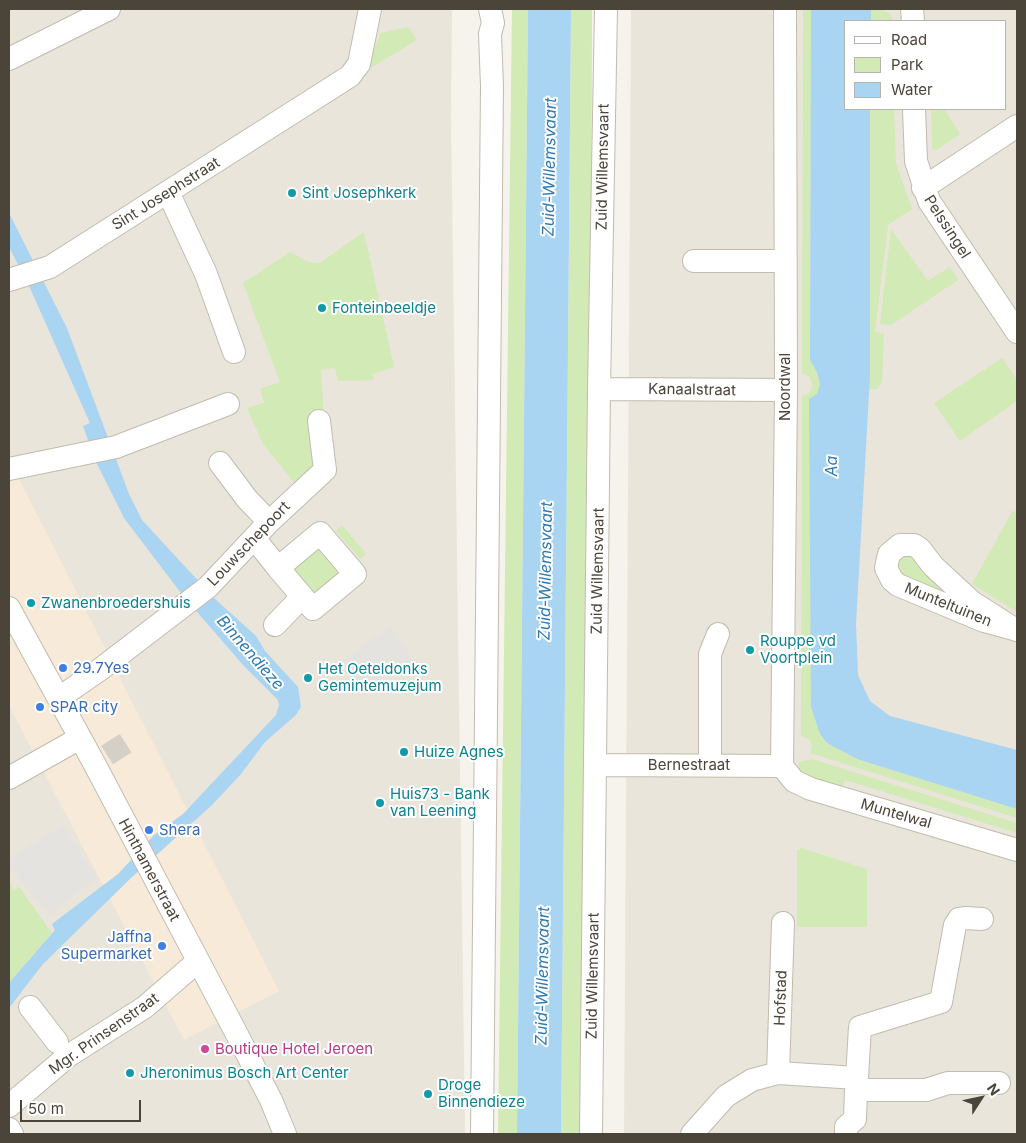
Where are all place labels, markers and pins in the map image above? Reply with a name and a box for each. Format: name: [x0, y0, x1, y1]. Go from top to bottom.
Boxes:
place label: Sint Josephkerk: [302, 184, 416, 202]
marker: Sint Josephkerk: [286, 187, 298, 199]
place label: Fonteinbeeldje: [332, 299, 436, 317]
marker: Fonteinbeeldje: [316, 302, 328, 314]
place label: Zwanenbroedershuis: [41, 594, 191, 612]
marker: Zwanenbroedershuis: [25, 597, 37, 609]
place label: Rouppe vd Voortplein: [760, 632, 836, 667]
marker: Rouppe vd Voortplein: [744, 644, 756, 656]
place label: 29.7Yes: [73, 659, 129, 677]
place label: Het Oeteldonks Gemintemuzejum: [318, 660, 442, 695]
marker: 29.7Yes: [57, 662, 69, 674]
marker: Het Oeteldonks Gemintemuzejum: [302, 672, 314, 684]
place label: SPAR city: [50, 698, 118, 716]
marker: SPAR city: [34, 701, 46, 713]
place label: Huize Agnes: [414, 743, 504, 761]
marker: Huize Agnes: [398, 746, 410, 758]
place label: Huis73 - Bank van Leening: [390, 785, 490, 820]
marker: Huis73 - Bank van Leening: [374, 797, 386, 809]
place label: Shera: [159, 821, 200, 839]
marker: Shera: [143, 824, 155, 836]
place label: Jaffna Supermarket: [61, 928, 152, 963]
marker: Jaffna Supermarket: [156, 940, 168, 952]
place label: Boutique Hotel Jeroen: [215, 1040, 373, 1058]
marker: Boutique Hotel Jeroen: [199, 1043, 211, 1055]
place label: Jheronimus Bosch Art Center: [140, 1064, 349, 1082]
marker: Jheronimus Bosch Art Center: [124, 1067, 136, 1079]
place label: Droge Binnendieze: [438, 1076, 525, 1111]
marker: Droge Binnendieze: [422, 1088, 434, 1100]

